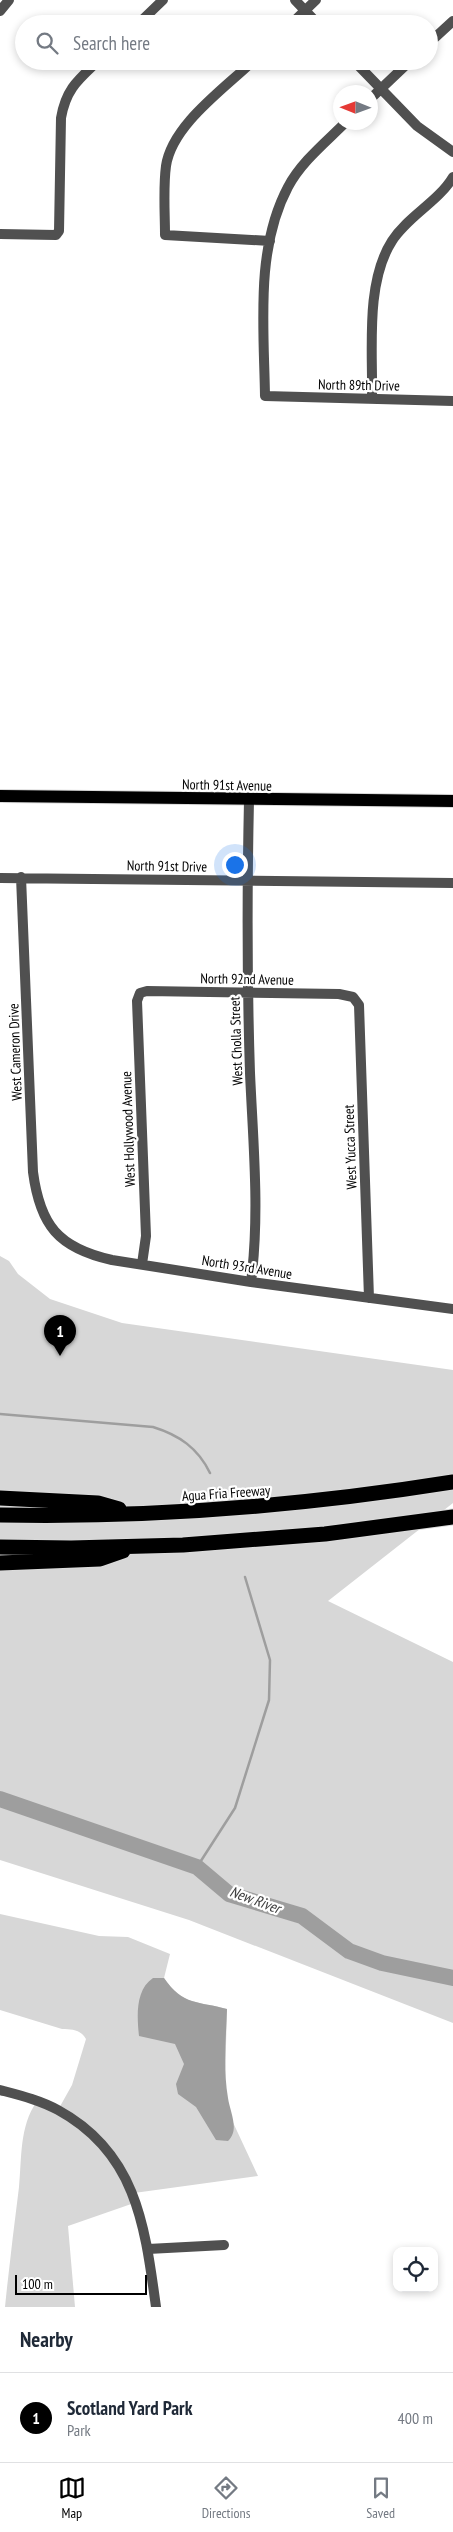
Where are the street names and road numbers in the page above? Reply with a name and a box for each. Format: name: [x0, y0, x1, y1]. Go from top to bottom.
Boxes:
street label: North 89th Drive: [318, 375, 400, 395]
street label: North 91st Avenue: [182, 775, 272, 795]
street label: North 91st Drive: [127, 856, 208, 876]
street label: North 92nd Avenue: [200, 969, 294, 989]
street label: West Cholla Street: [225, 996, 247, 1086]
street label: West Cameron Drive: [4, 1003, 26, 1101]
street label: West Hollywood Avenue: [117, 1071, 139, 1187]
street label: West Yucca Street: [340, 1104, 360, 1190]
street label: North 93rd Avenue: [201, 1251, 294, 1283]
street label: Agua Fria Freeway: [181, 1481, 271, 1505]

